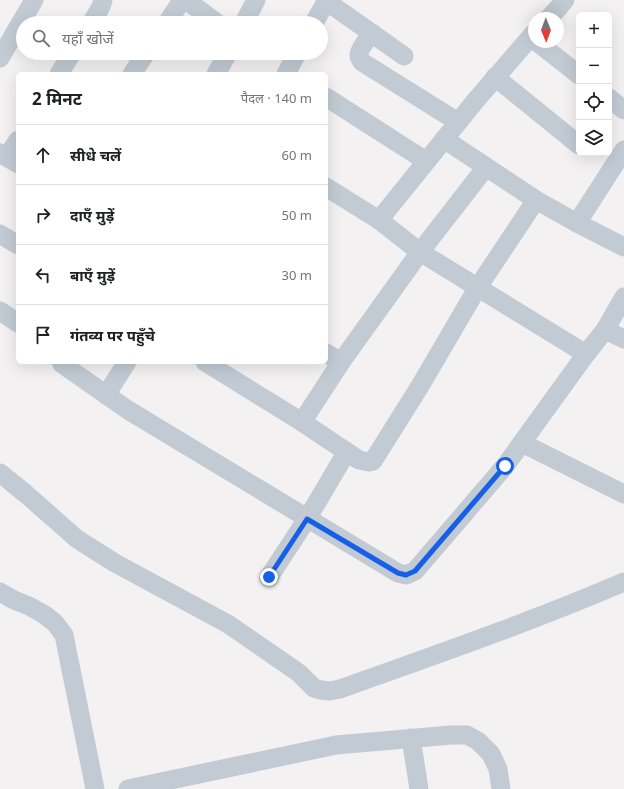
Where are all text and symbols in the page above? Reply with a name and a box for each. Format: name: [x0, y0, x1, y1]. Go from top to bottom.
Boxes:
north arrow: [528, 12, 564, 48]
map controls: [576, 12, 612, 156]
button: +: [576, 12, 612, 48]
search box: [16, 16, 328, 60]
icon: search: [30, 27, 52, 49]
text: यहाँ खोजें: [62, 28, 114, 48]
button: −: [576, 48, 612, 84]
button: locate: [576, 84, 612, 120]
text: 2 मिनट: [32, 87, 82, 110]
text: पैदल · 140 m: [241, 89, 312, 107]
button: layers: [576, 120, 612, 156]
icon: ahead: [32, 144, 54, 166]
text: सीधे चलें: [70, 145, 121, 165]
text: 60 m: [282, 146, 312, 164]
icon: right: [32, 204, 54, 226]
text: दाएँ मुड़ें: [70, 205, 114, 225]
text: 50 m: [282, 206, 312, 224]
icon: left: [32, 264, 54, 286]
text: बाएँ मुड़ें: [70, 265, 115, 285]
text: 30 m: [282, 266, 312, 284]
icon: arrive: [32, 324, 54, 346]
text: गंतव्य पर पहुँचे: [70, 325, 155, 345]
route start: [496, 457, 514, 475]
route end: [260, 568, 278, 586]

